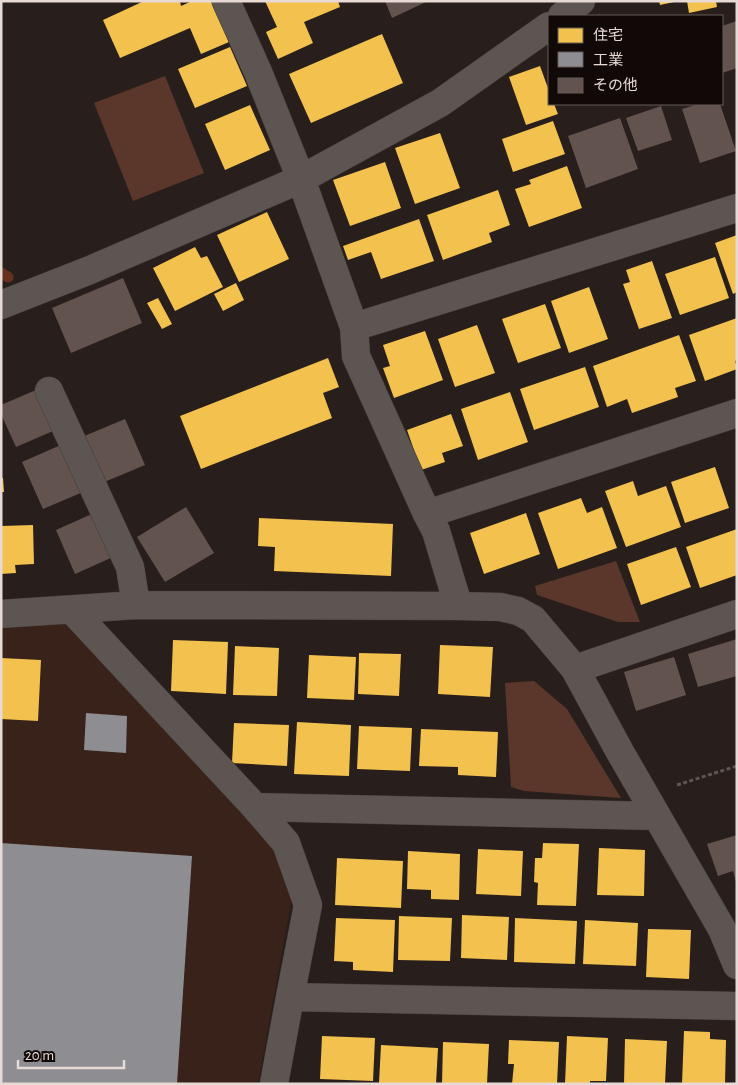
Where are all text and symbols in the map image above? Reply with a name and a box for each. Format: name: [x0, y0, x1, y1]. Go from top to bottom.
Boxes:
legend: [548, 15, 723, 105]
text: 住宅: [593, 27, 623, 43]
text: 工業: [593, 52, 623, 68]
text: その他: [593, 77, 638, 93]
scale bar: [18, 1038, 124, 1070]
text: 20 m: [25, 1048, 54, 1063]

